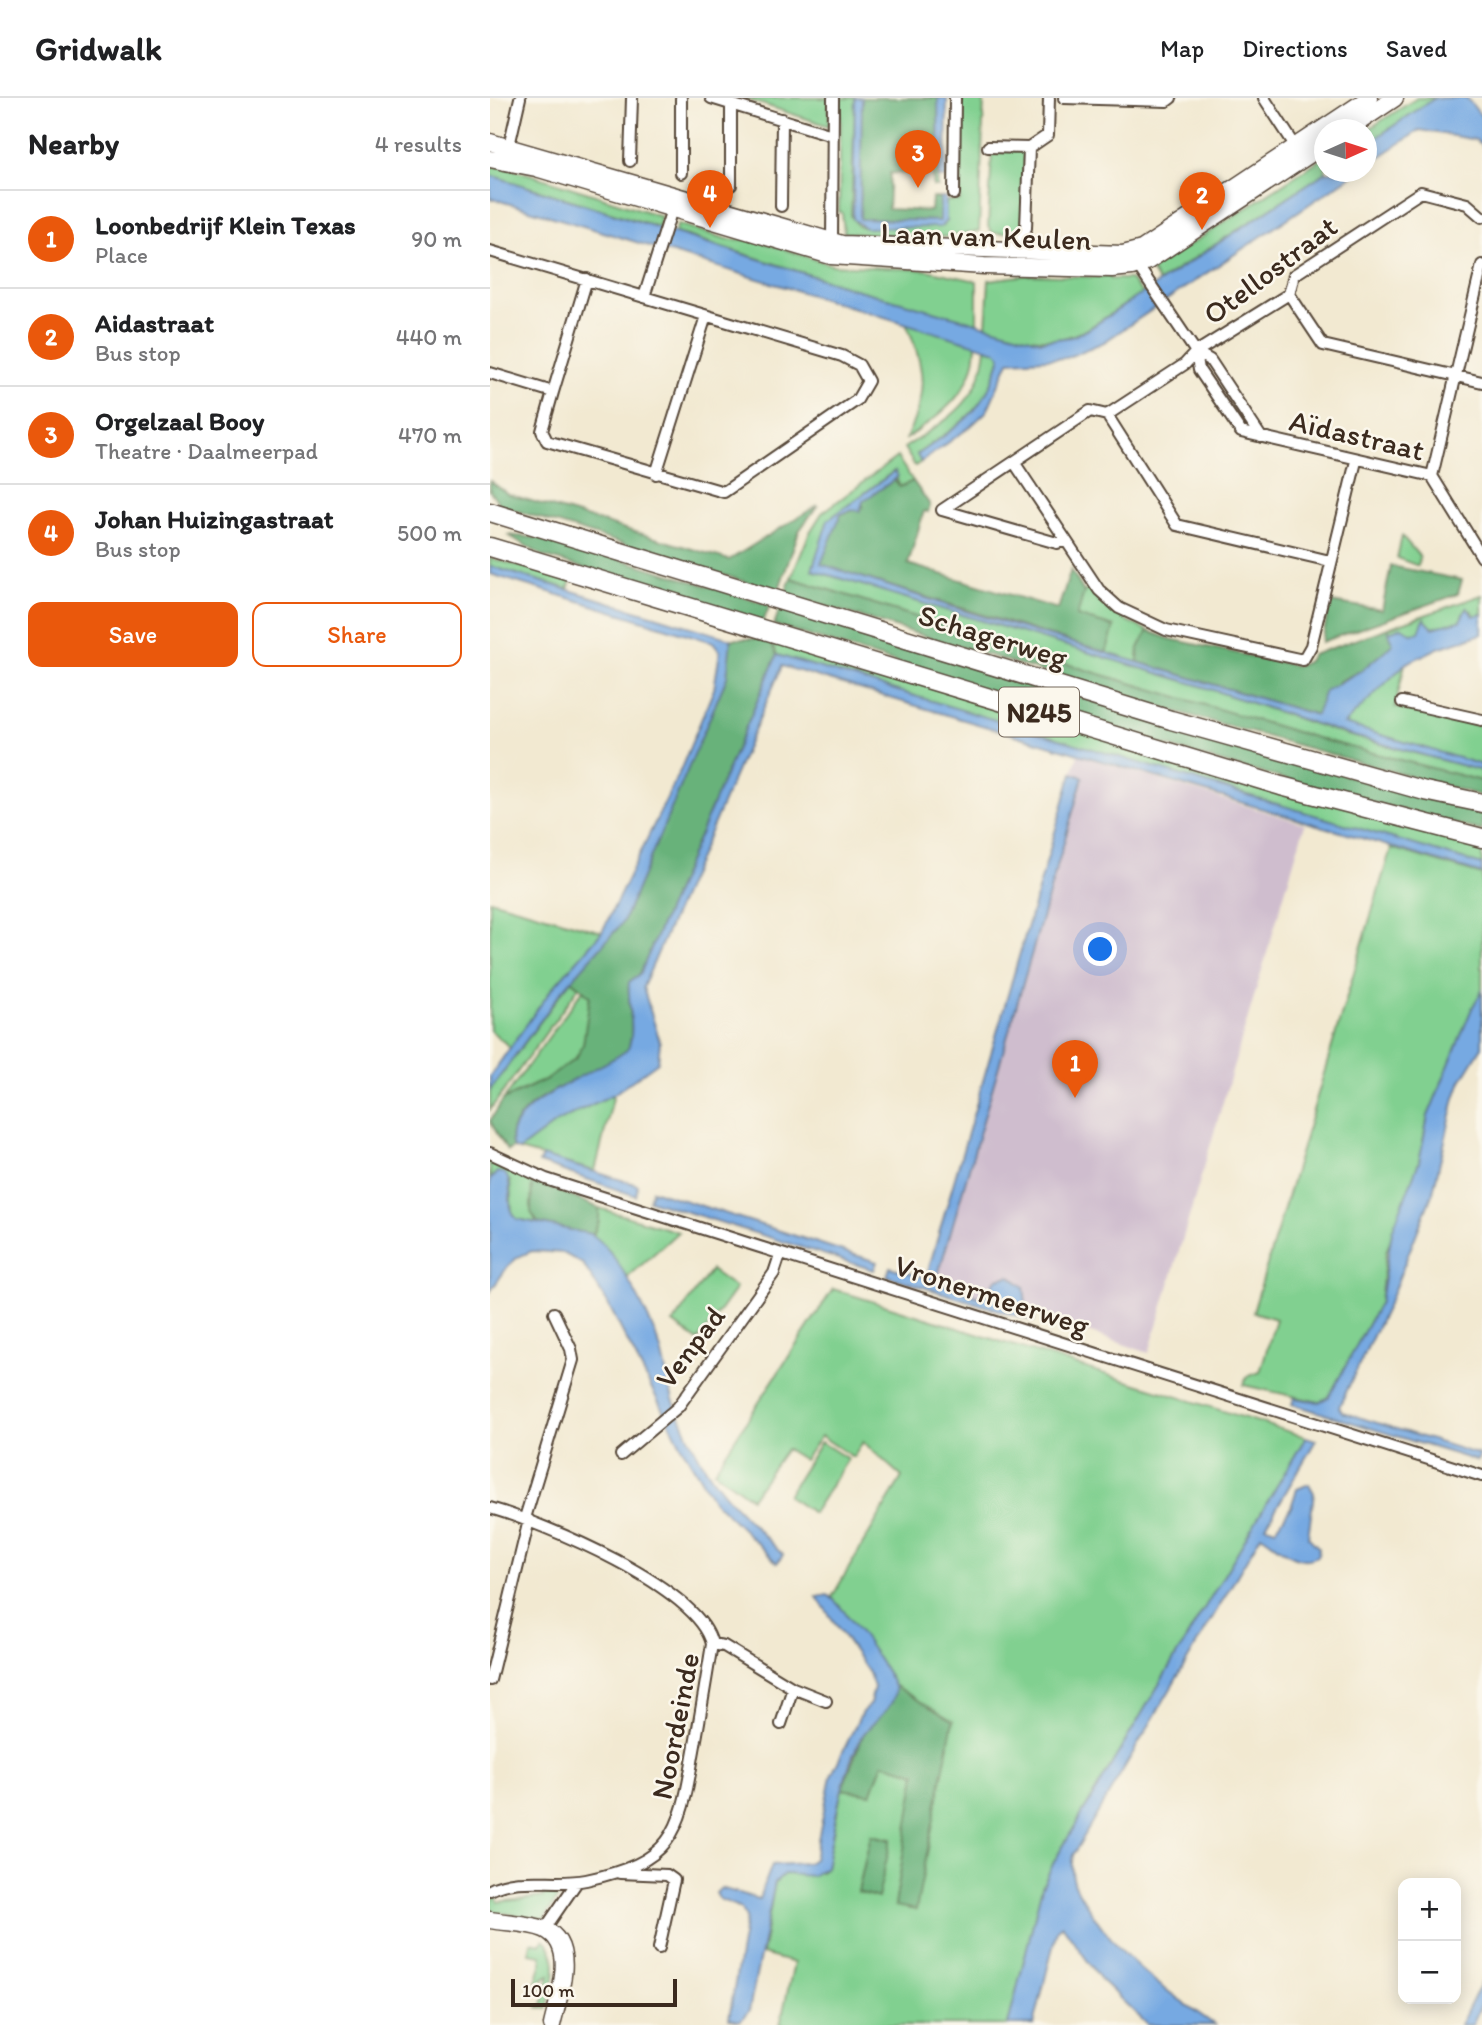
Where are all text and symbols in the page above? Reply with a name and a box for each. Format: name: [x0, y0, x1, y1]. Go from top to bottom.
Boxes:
text: Gridwalk: [35, 29, 162, 68]
text: Map: [1160, 34, 1204, 63]
text: Directions: [1242, 34, 1348, 63]
text: Saved: [1386, 34, 1447, 63]
north arrow: [1314, 119, 1377, 182]
text: Nearby: [28, 125, 119, 162]
text: 4 results: [375, 130, 462, 158]
pin: 3: [895, 130, 941, 188]
pin: 4: [687, 170, 733, 228]
pin: 2: [1179, 172, 1225, 230]
street label: Otellostraat: [1196, 208, 1344, 332]
text: Loonbedrijf Klein Texas: [95, 209, 356, 241]
street label: Laan van Keulen: [880, 214, 1092, 258]
text: 1: [46, 225, 56, 253]
text: 90 m: [411, 225, 462, 253]
text: Place: [95, 241, 148, 269]
text: Aidastraat: [95, 307, 214, 339]
text: 2: [45, 323, 57, 351]
text: 440 m: [396, 323, 462, 351]
text: Bus stop: [95, 339, 181, 367]
street label: Aïdastraat: [1286, 402, 1428, 468]
text: Orgelzaal Booy: [95, 405, 264, 437]
text: 3: [45, 421, 57, 449]
text: 470 m: [398, 421, 462, 449]
text: Theatre · Daalmeerpad: [95, 437, 318, 465]
text: Johan Huizingastraat: [95, 503, 334, 535]
text: 4: [44, 519, 58, 547]
text: 500 m: [397, 519, 462, 547]
text: Bus stop: [95, 535, 181, 563]
street label: Schagerweg: [914, 596, 1072, 676]
button: Save: [28, 602, 238, 667]
button: Share: [252, 602, 462, 667]
road number: N245: [999, 688, 1079, 736]
your location: [1083, 932, 1117, 966]
pin: 1: [1052, 1040, 1098, 1098]
street label: Vronermeerweg: [890, 1246, 1095, 1344]
street label: Venpad: [647, 1298, 733, 1396]
street label: Noordeinde: [643, 1649, 707, 1803]
map controls: [1398, 1878, 1461, 2004]
button: +: [1398, 1878, 1461, 1941]
button: −: [1398, 1941, 1461, 2004]
scale bar: [511, 1976, 677, 2008]
text: 100 m: [522, 1979, 574, 2002]

